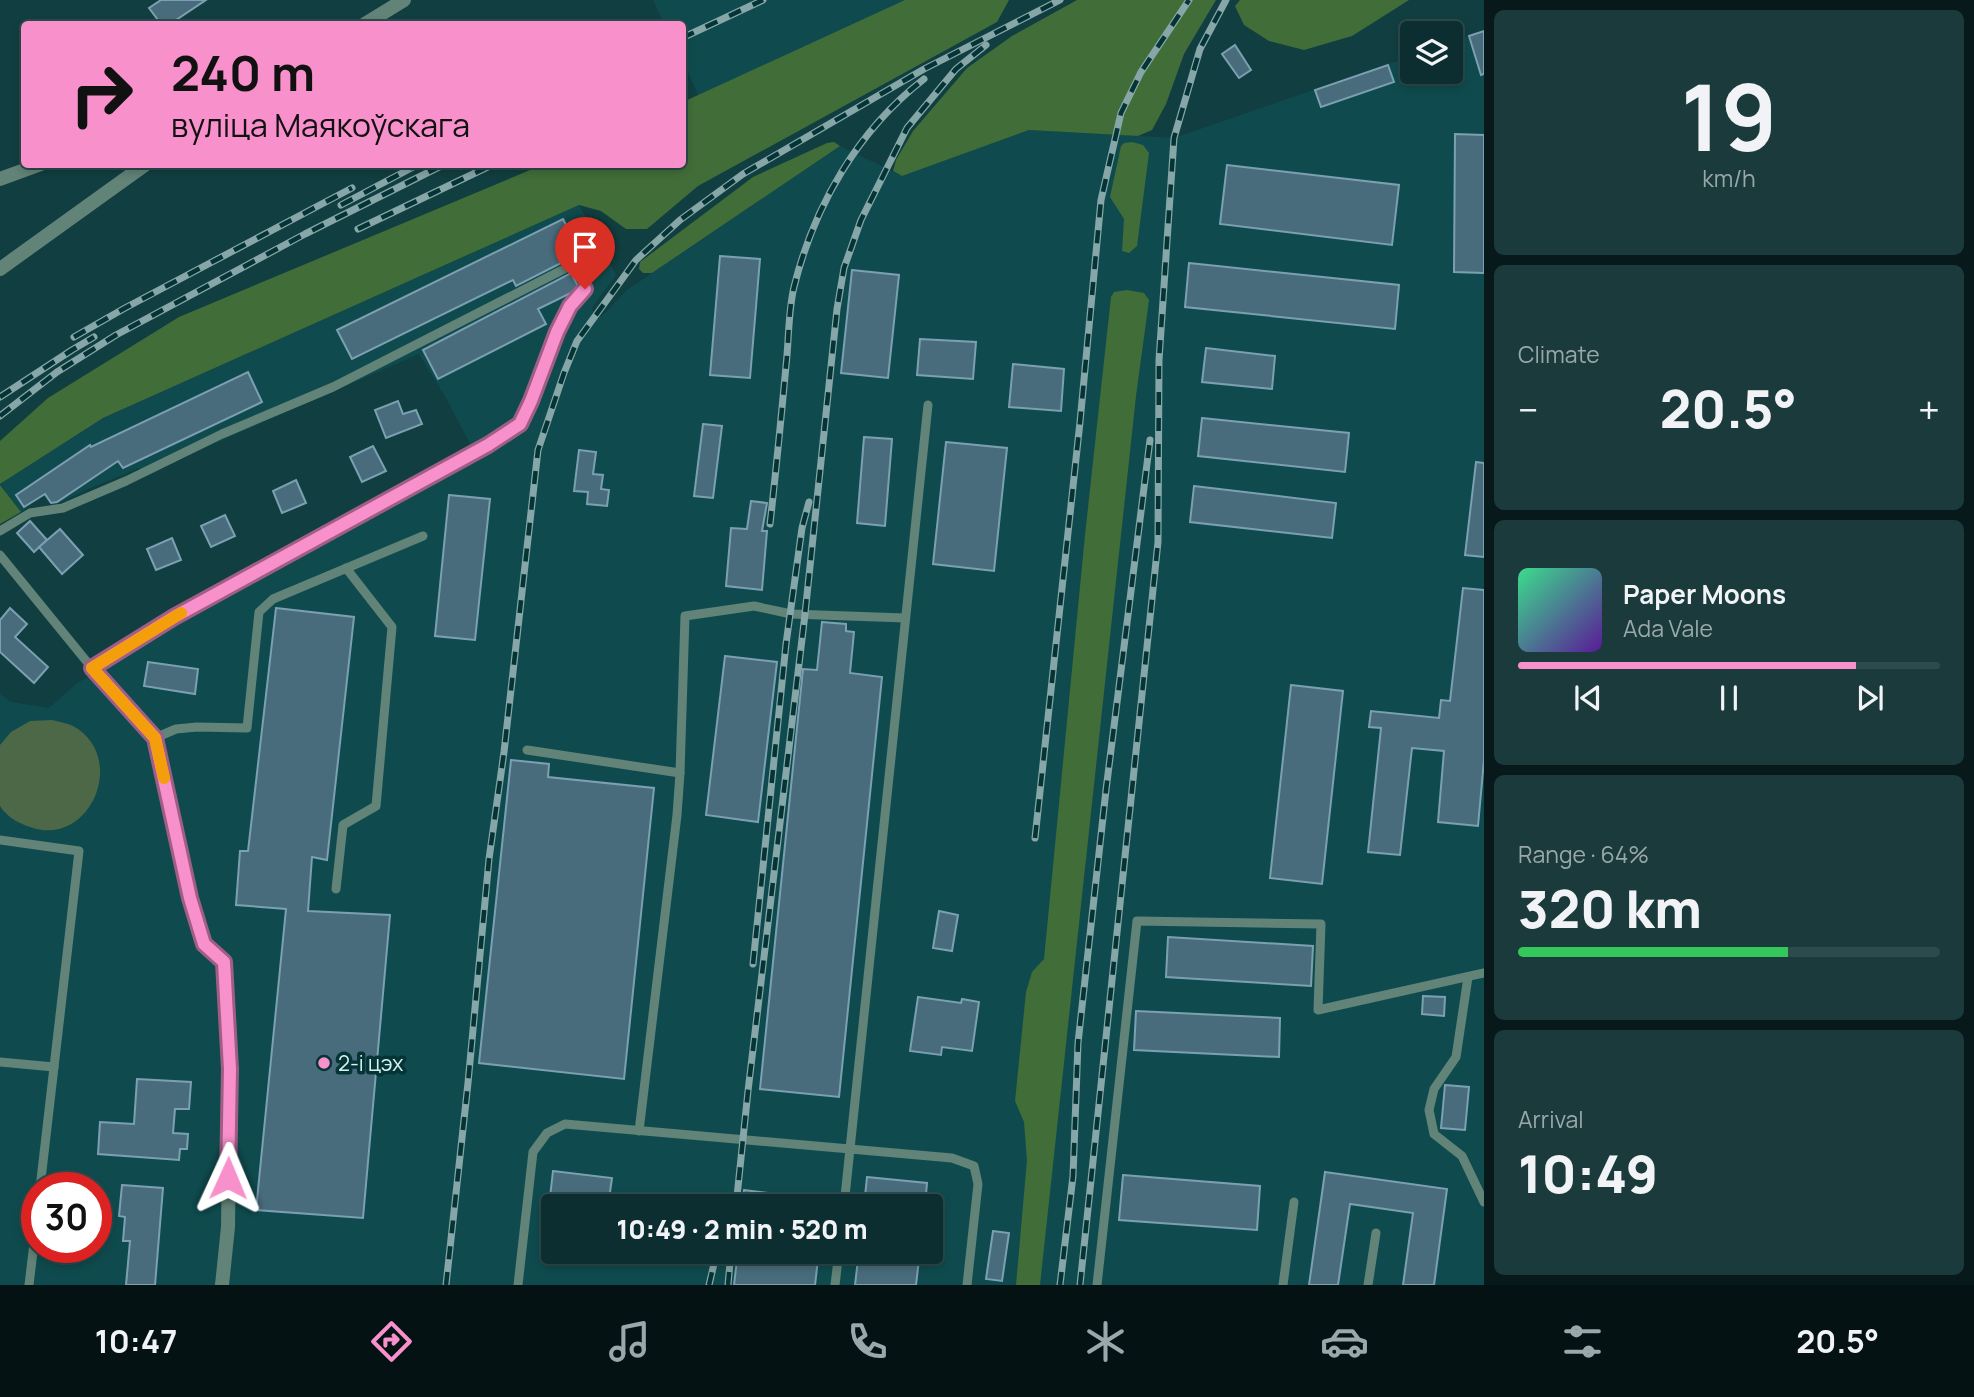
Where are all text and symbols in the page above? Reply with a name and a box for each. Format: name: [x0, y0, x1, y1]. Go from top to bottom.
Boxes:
map controls: [1400, 21, 1463, 84]
button: layers: [1400, 21, 1463, 84]
text: 240 m: [171, 39, 315, 106]
icon: right: [56, 49, 147, 140]
text: 19: [1681, 54, 1777, 178]
text: вуліца Маякоўскага: [171, 103, 470, 147]
text: km/h: [1702, 162, 1756, 194]
pin: [555, 217, 615, 289]
icon: arrive: [566, 228, 604, 266]
text: Climate: [1518, 338, 1600, 370]
text: 20.5°: [1660, 373, 1797, 444]
text: −: [1518, 383, 1539, 435]
text: +: [1918, 383, 1940, 435]
text: Paper Moons: [1623, 576, 1786, 612]
text: Ada Vale: [1623, 612, 1713, 644]
icon: previous: [1569, 679, 1607, 717]
icon: pause: [1710, 679, 1748, 717]
icon: next: [1851, 679, 1889, 717]
text: Range · 64%: [1518, 838, 1649, 870]
text: 320 km: [1518, 873, 1702, 944]
place label: 2-і цэх: [338, 1049, 403, 1077]
marker: 2-і цэх: [316, 1055, 332, 1071]
text: Arrival: [1518, 1103, 1584, 1135]
text: 10:49: [1518, 1138, 1658, 1209]
position arrow: [191, 1141, 265, 1215]
speed limit sign: 30: [21, 1172, 112, 1263]
text: 10:49 · 2 min · 520 m: [616, 1211, 868, 1247]
icon: directions: [367, 1317, 416, 1366]
icon: music: [605, 1317, 654, 1366]
icon: phone: [843, 1317, 892, 1366]
icon: climate: [1081, 1317, 1130, 1366]
icon: car: [1320, 1317, 1369, 1366]
icon: filters: [1558, 1317, 1607, 1366]
text: 10:47: [95, 1319, 177, 1363]
text: 20.5°: [1796, 1319, 1879, 1363]

